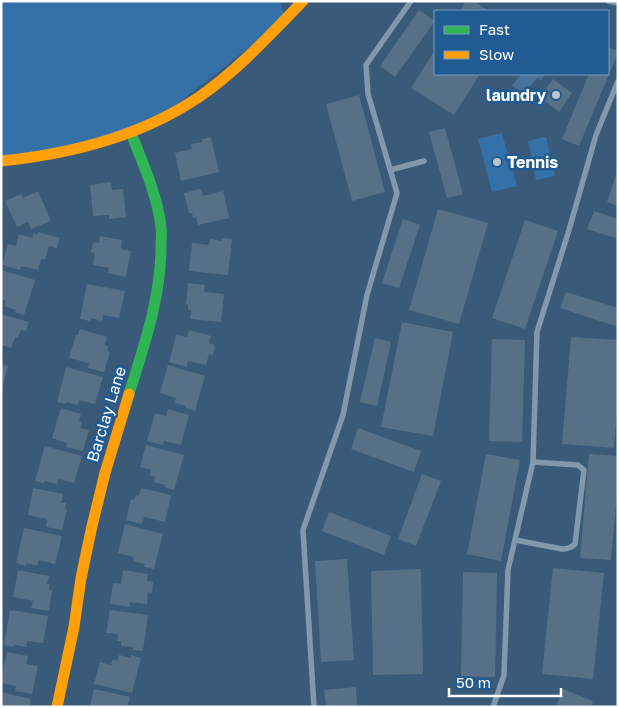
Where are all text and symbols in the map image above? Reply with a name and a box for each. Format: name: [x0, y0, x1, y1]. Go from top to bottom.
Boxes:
legend: [434, 10, 609, 75]
text: Fast: [479, 20, 510, 38]
text: Slow: [479, 45, 514, 63]
place label: laundry: [486, 85, 546, 105]
marker: laundry: [550, 89, 562, 101]
place label: Tennis: [507, 152, 558, 172]
marker: Tennis: [491, 156, 503, 168]
street label: Barclay Lane: [82, 364, 130, 464]
scale bar: [449, 666, 562, 698]
text: 50 m: [456, 673, 491, 691]

